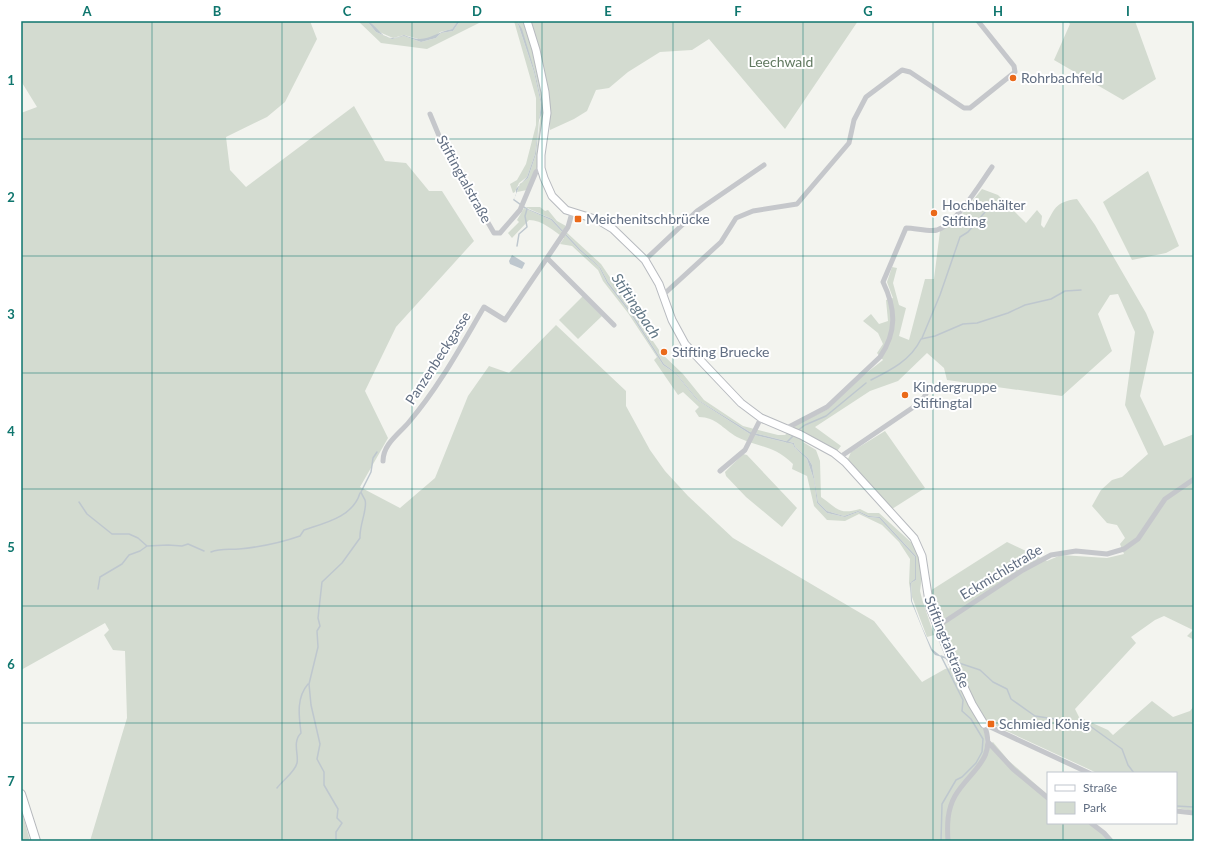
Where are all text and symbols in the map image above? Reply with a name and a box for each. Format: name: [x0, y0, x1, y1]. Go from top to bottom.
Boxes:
text: A: [81, 3, 92, 19]
text: B: [213, 3, 222, 19]
text: C: [343, 3, 352, 19]
text: D: [472, 3, 482, 19]
text: E: [604, 3, 612, 19]
text: F: [734, 3, 742, 19]
text: G: [863, 3, 873, 19]
text: H: [993, 3, 1003, 19]
text: I: [1126, 3, 1130, 19]
park label: Leechwald: [749, 53, 813, 70]
place label: Rohrbachfeld: [1021, 69, 1103, 86]
text: 1: [7, 72, 15, 88]
marker: Rohrbachfeld: [1008, 73, 1018, 83]
street label: Stiftingtalstraße: [433, 132, 496, 226]
text: 2: [7, 189, 15, 205]
place label: Hochbehälter Stifting: [942, 196, 1026, 229]
marker: Hochbehälter Stifting: [929, 208, 939, 218]
place label: Meichenitschbrücke: [586, 210, 710, 227]
marker: Meichenitschbrücke: [573, 214, 583, 224]
water label: Stiftingbach: [608, 269, 665, 341]
text: 3: [7, 306, 15, 322]
street label: Panzenbeckgasse: [401, 308, 474, 407]
place label: Stifting Bruecke: [672, 343, 770, 360]
marker: Stifting Bruecke: [659, 347, 669, 357]
place label: Kindergruppe Stiftingtal: [913, 378, 997, 411]
marker: Kindergruppe Stiftingtal: [900, 390, 910, 400]
text: 4: [7, 423, 15, 439]
text: 5: [7, 539, 15, 555]
street label: Eckmichlstraße: [957, 540, 1045, 603]
street label: Stiftingtalstraße: [921, 593, 974, 690]
text: 6: [7, 656, 15, 672]
place label: Schmied König: [999, 715, 1090, 732]
marker: Schmied König: [986, 719, 996, 729]
legend: [1047, 772, 1177, 824]
text: 7: [7, 773, 15, 789]
text: Straße: [1083, 780, 1117, 795]
text: Park: [1083, 800, 1107, 815]

